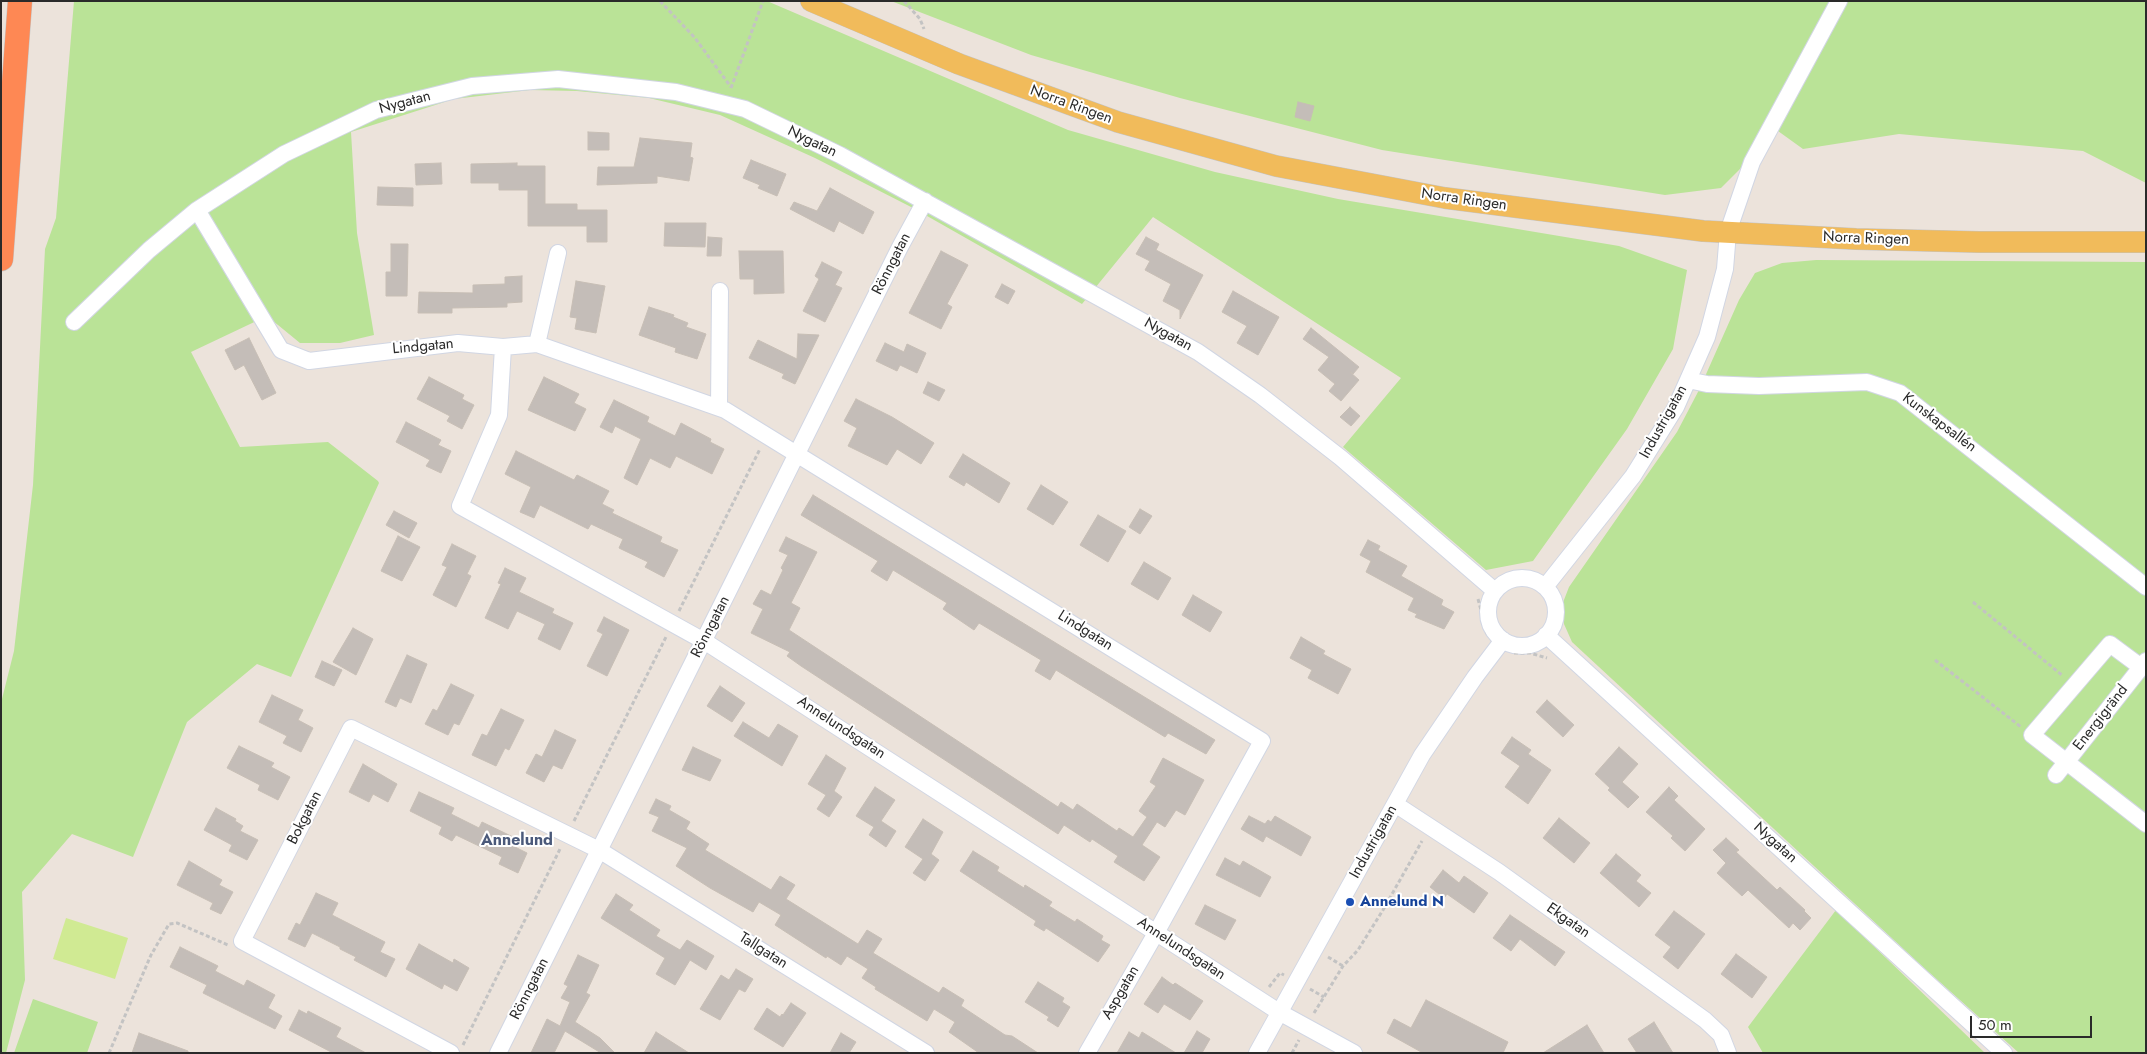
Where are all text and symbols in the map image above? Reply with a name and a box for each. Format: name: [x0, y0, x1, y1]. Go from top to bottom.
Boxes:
street label: Norra Ringen: [1027, 82, 1115, 128]
street label: Nygatan: [377, 88, 433, 118]
street label: Nygatan: [784, 122, 840, 162]
street label: Norra Ringen: [1420, 185, 1508, 215]
street label: Norra Ringen: [1823, 229, 1909, 249]
street label: Rönngatan: [869, 230, 915, 298]
street label: Nygatan: [1141, 314, 1195, 356]
street label: Lindgatan: [392, 335, 454, 359]
street label: Industrigatan: [1636, 382, 1692, 462]
street label: Kunskapsallén: [1898, 389, 1980, 457]
street label: Rönngatan: [688, 593, 734, 661]
street label: Lindgatan: [1054, 607, 1116, 655]
street label: Energigränd: [2070, 681, 2132, 755]
street label: Annelundsgatan: [793, 693, 889, 763]
street label: Bokgatan: [284, 788, 326, 848]
street label: Industrigatan: [1346, 802, 1402, 882]
street label: Nygatan: [1749, 819, 1801, 867]
district label: Annelund: [481, 831, 553, 851]
place label: Annelund N: [1360, 893, 1444, 911]
marker: Annelund N: [1344, 896, 1356, 908]
street label: Ekgatan: [1543, 900, 1593, 942]
street label: Annelundsgatan: [1133, 914, 1229, 984]
street label: Tallgatan: [735, 929, 791, 973]
street label: Rönngatan: [507, 955, 553, 1023]
street label: Aspgatan: [1098, 963, 1144, 1023]
scale bar: [1972, 1006, 2094, 1038]
text: 50 m: [1978, 1014, 2012, 1036]

